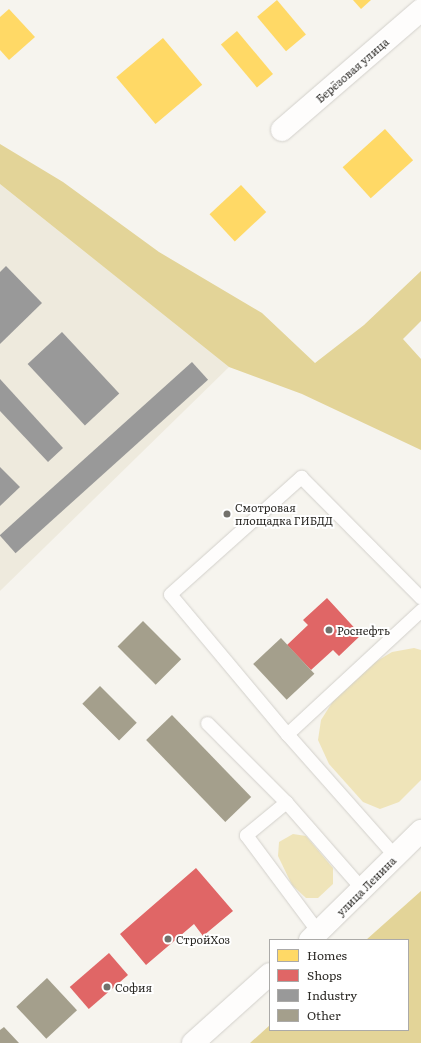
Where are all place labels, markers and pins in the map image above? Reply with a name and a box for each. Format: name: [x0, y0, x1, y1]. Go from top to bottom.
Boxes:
place label: Смотровая площадка ГИБДД: [235, 501, 333, 527]
marker: Смотровая площадка ГИБДД: [222, 509, 232, 519]
place label: Роснефть: [337, 623, 390, 637]
marker: Роснефть: [324, 625, 334, 635]
place label: СтройХоз: [176, 932, 230, 946]
marker: СтройХоз: [163, 934, 173, 944]
place label: София: [115, 980, 152, 994]
marker: София: [102, 982, 112, 992]

